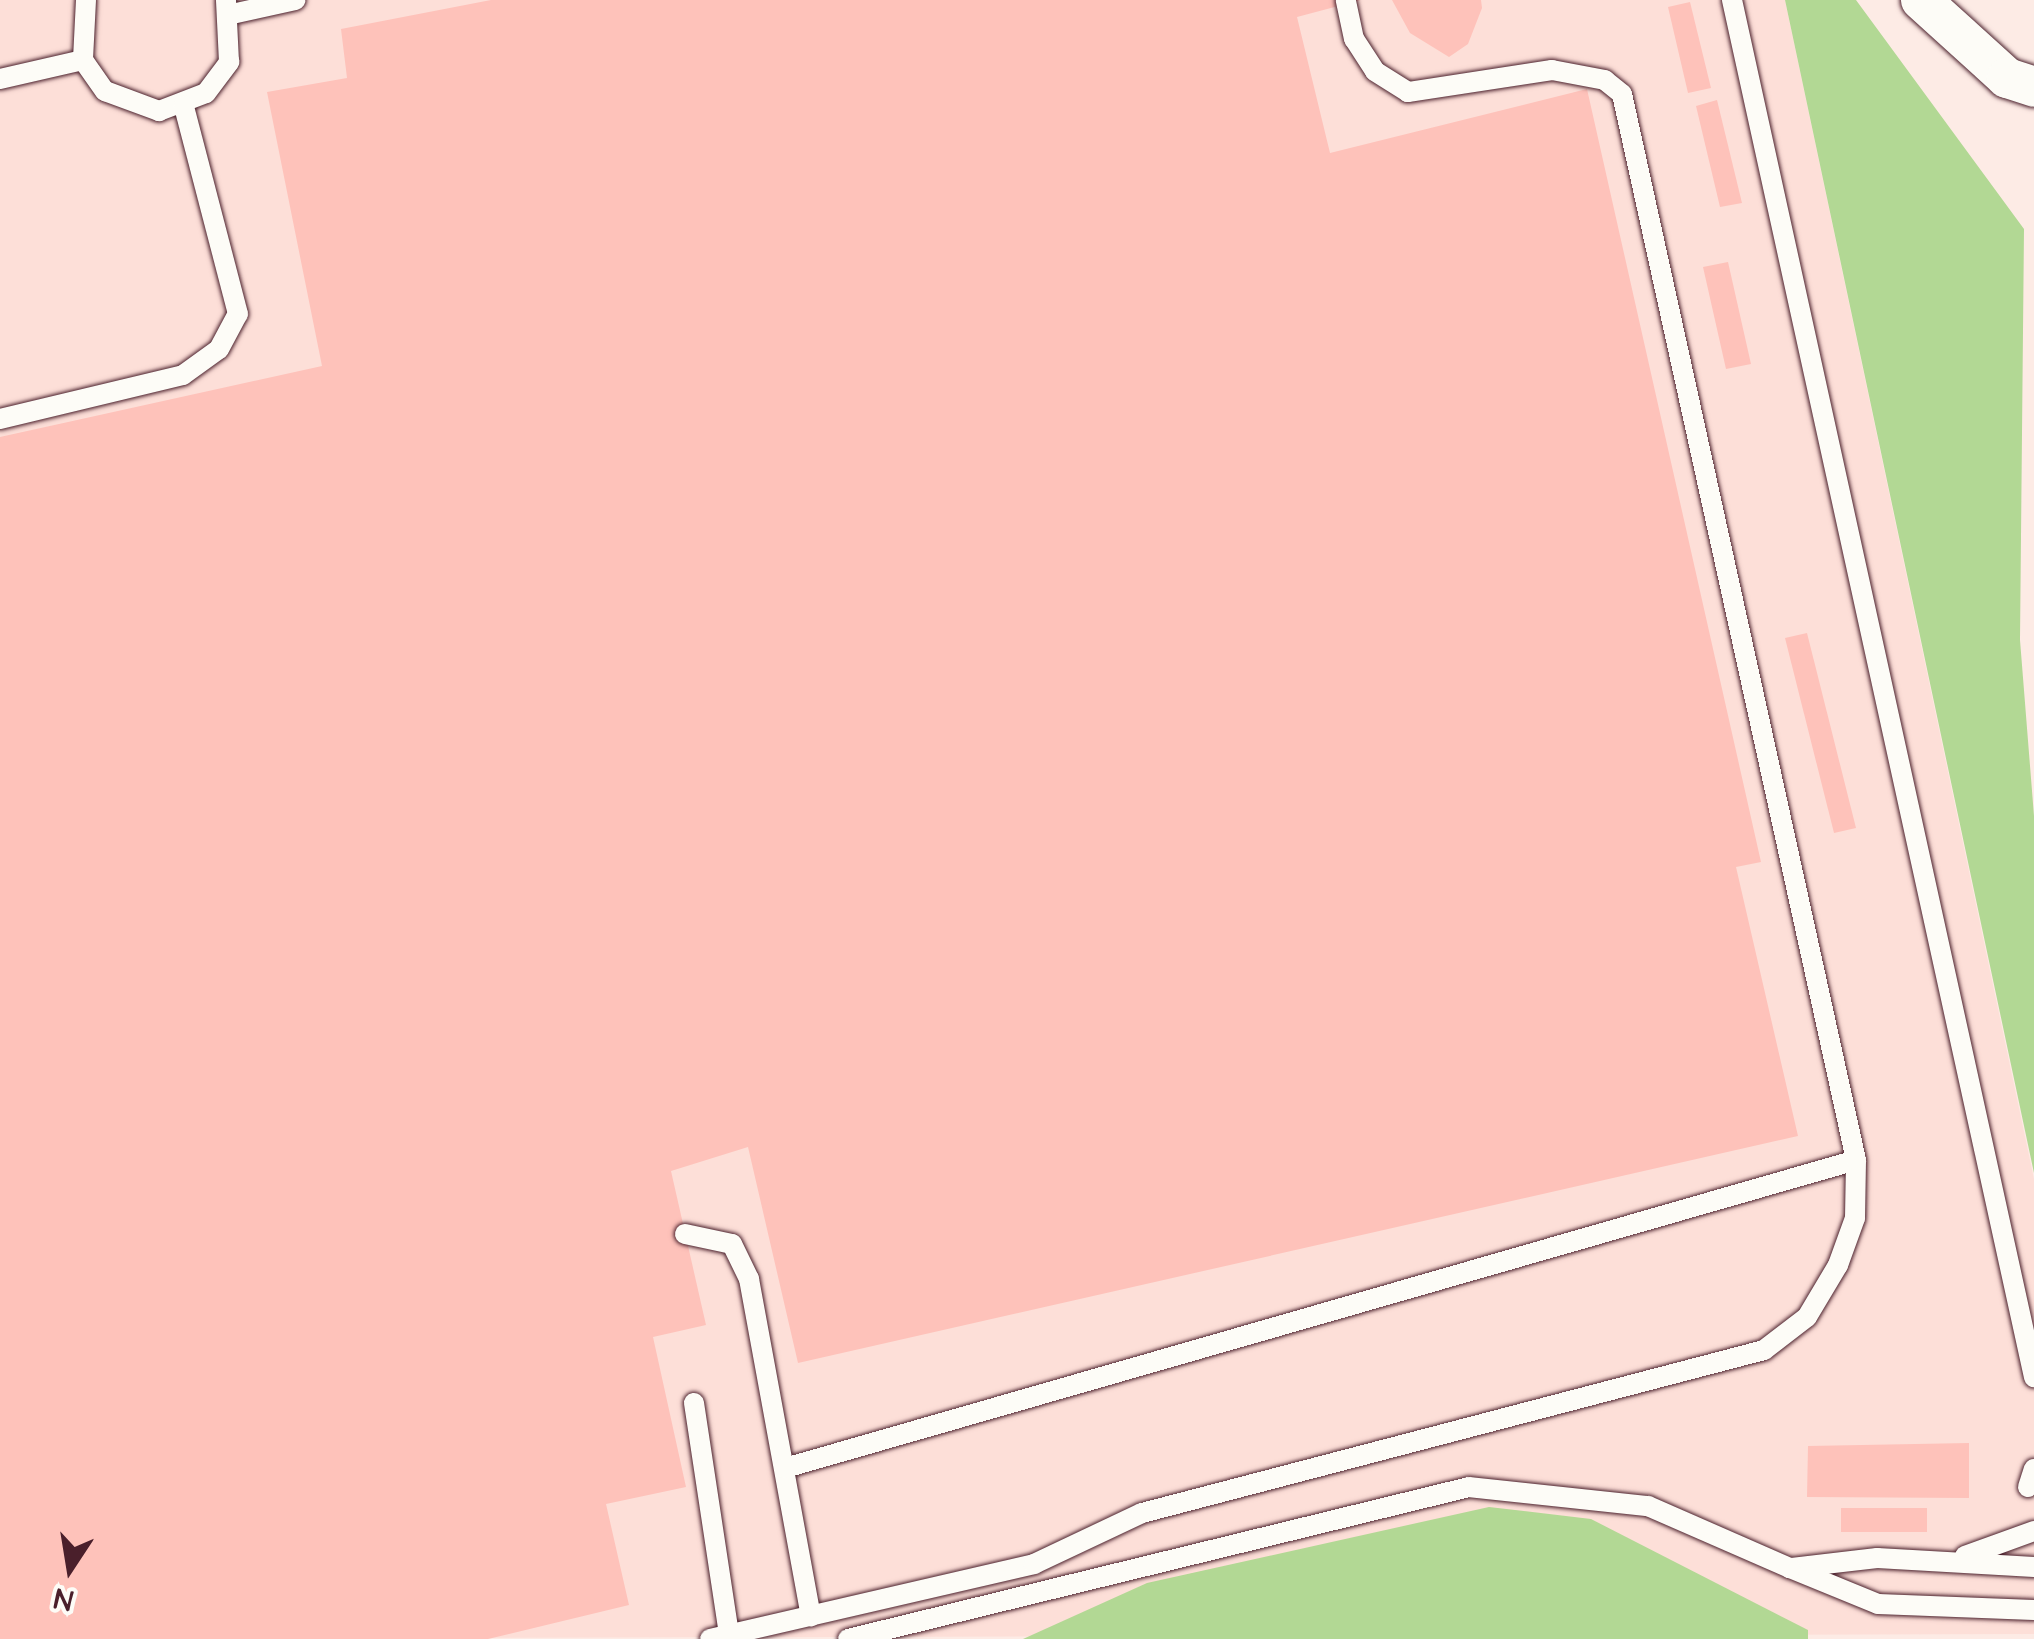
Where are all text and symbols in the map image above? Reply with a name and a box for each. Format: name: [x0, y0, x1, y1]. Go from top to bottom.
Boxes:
north arrow: [20, 1519, 120, 1619]
text: N: [51, 1578, 76, 1620]

